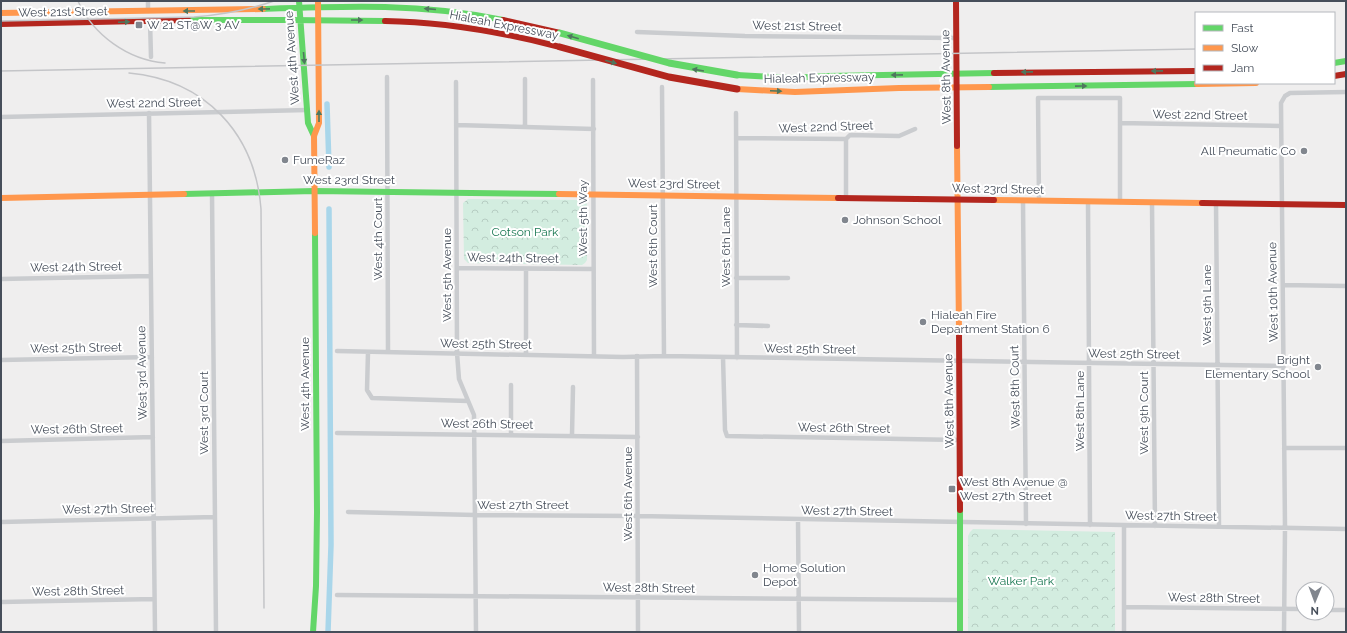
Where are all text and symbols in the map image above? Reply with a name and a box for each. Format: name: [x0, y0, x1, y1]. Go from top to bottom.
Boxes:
street label: West 21st Street: [18, 4, 108, 20]
one-way arrow: [424, 5, 436, 12]
one-way arrow: [257, 6, 270, 12]
one-way arrow: [182, 8, 195, 14]
street label: Hialeah Expressway: [448, 8, 560, 43]
street label: West 4th Avenue: [282, 11, 302, 105]
legend: [1195, 12, 1335, 84]
one-way arrow: [351, 17, 364, 23]
place label: W 21 ST@W 3 AV: [147, 18, 240, 32]
street label: West 21st Street: [752, 18, 842, 34]
one-way arrow: [118, 19, 130, 26]
marker: W 21 ST@W 3 AV: [134, 20, 144, 30]
text: Fast: [1231, 21, 1254, 35]
street label: West 8th Avenue: [938, 30, 954, 124]
one-way arrow: [567, 34, 579, 40]
text: Slow: [1231, 41, 1258, 55]
one-way arrow: [301, 52, 307, 64]
one-way arrow: [605, 59, 617, 65]
text: Jam: [1231, 61, 1254, 75]
one-way arrow: [692, 67, 705, 73]
one-way arrow: [1150, 68, 1163, 74]
one-way arrow: [1020, 69, 1033, 75]
street label: Hialeah Expressway: [764, 70, 875, 86]
one-way arrow: [891, 71, 903, 78]
one-way arrow: [1075, 83, 1088, 89]
one-way arrow: [770, 88, 782, 95]
street label: West 22nd Street: [106, 95, 202, 111]
street label: West 22nd Street: [1152, 107, 1248, 123]
one-way arrow: [316, 109, 322, 122]
street label: West 22nd Street: [778, 118, 874, 136]
place label: All Pneumatic Co: [1201, 144, 1296, 158]
marker: All Pneumatic Co: [1299, 146, 1309, 156]
place label: FumeRaz: [293, 153, 345, 167]
marker: FumeRaz: [280, 155, 290, 165]
street label: West 23rd Street: [303, 173, 395, 187]
street label: West 23rd Street: [628, 176, 720, 192]
street label: West 5th Way: [576, 179, 590, 256]
street label: West 23rd Street: [952, 181, 1044, 197]
street label: West 4th Court: [371, 197, 385, 281]
street label: West 6th Court: [646, 204, 660, 288]
street label: West 6th Lane: [719, 207, 733, 287]
place label: Johnson School: [853, 213, 942, 227]
marker: Johnson School: [840, 215, 850, 225]
park label: Cotson Park: [492, 225, 559, 239]
street label: West 5th Avenue: [440, 228, 454, 322]
street label: West 10th Avenue: [1265, 242, 1281, 342]
street label: West 24th Street: [467, 250, 559, 266]
street label: West 24th Street: [30, 259, 122, 275]
street label: West 9th Lane: [1200, 265, 1214, 345]
place label: Hialeah Fire Department Station 6: [931, 308, 1050, 336]
marker: Hialeah Fire Department Station 6: [918, 317, 928, 327]
street label: West 3rd Avenue: [134, 326, 150, 420]
street label: West 25th Street: [440, 336, 532, 352]
street label: West 4th Avenue: [298, 337, 312, 431]
street label: West 25th Street: [30, 340, 122, 356]
street label: West 25th Street: [764, 341, 856, 357]
street label: West 8th Court: [1007, 345, 1023, 429]
street label: West 25th Street: [1088, 346, 1180, 362]
place label: Bright Elementary School: [1205, 353, 1311, 381]
street label: West 8th Avenue: [941, 354, 957, 448]
marker: Bright Elementary School: [1313, 362, 1323, 372]
street label: West 3rd Court: [197, 371, 211, 455]
street label: West 8th Lane: [1073, 371, 1087, 451]
street label: West 9th Court: [1137, 371, 1151, 455]
street label: West 26th Street: [441, 416, 533, 432]
street label: West 26th Street: [798, 420, 890, 436]
street label: West 26th Street: [31, 421, 123, 437]
street label: West 6th Avenue: [621, 447, 635, 541]
place label: West 8th Avenue @ West 27th Street: [960, 475, 1068, 503]
marker: West 8th Avenue @ West 27th Street: [947, 484, 957, 494]
street label: West 27th Street: [477, 498, 569, 512]
street label: West 27th Street: [62, 501, 154, 517]
street label: West 27th Street: [801, 503, 893, 519]
street label: West 27th Street: [1125, 508, 1217, 524]
place label: Home Solution Depot: [763, 561, 846, 589]
marker: Home Solution Depot: [750, 570, 760, 580]
park label: Walker Park: [988, 574, 1055, 588]
street label: West 28th Street: [603, 580, 695, 596]
north arrow: [1295, 581, 1335, 621]
street label: West 28th Street: [32, 583, 124, 599]
street label: West 28th Street: [1168, 590, 1260, 606]
text: N: [1311, 604, 1319, 617]

